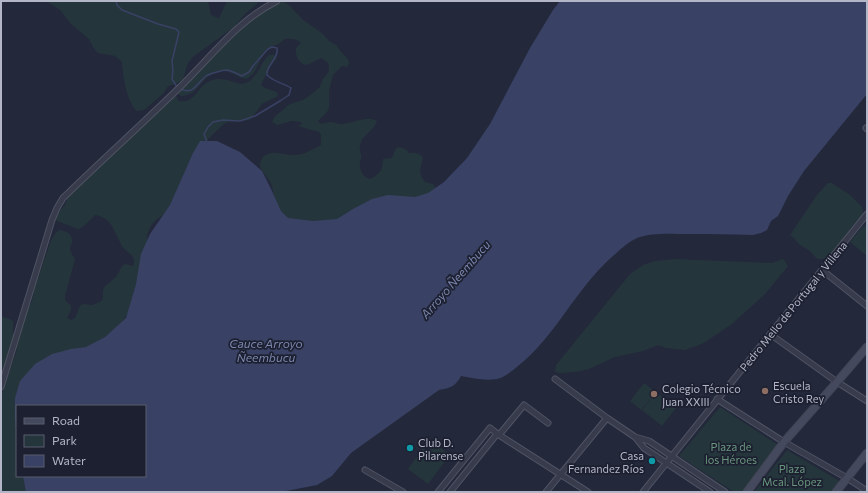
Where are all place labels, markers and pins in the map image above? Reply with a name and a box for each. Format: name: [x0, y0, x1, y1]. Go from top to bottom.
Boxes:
place label: Escuela Cristo Rey: [773, 379, 825, 405]
place label: Colegio Técnico Juan XXIII: [662, 382, 741, 409]
marker: Escuela Cristo Rey: [760, 386, 770, 396]
marker: Colegio Técnico Juan XXIII: [649, 389, 659, 399]
place label: Club D. Pilarense: [418, 436, 464, 462]
marker: Club D. Pilarense: [405, 443, 415, 453]
place label: Casa Fernandez Ríos: [568, 449, 644, 475]
marker: Casa Fernandez Ríos: [647, 456, 657, 466]

